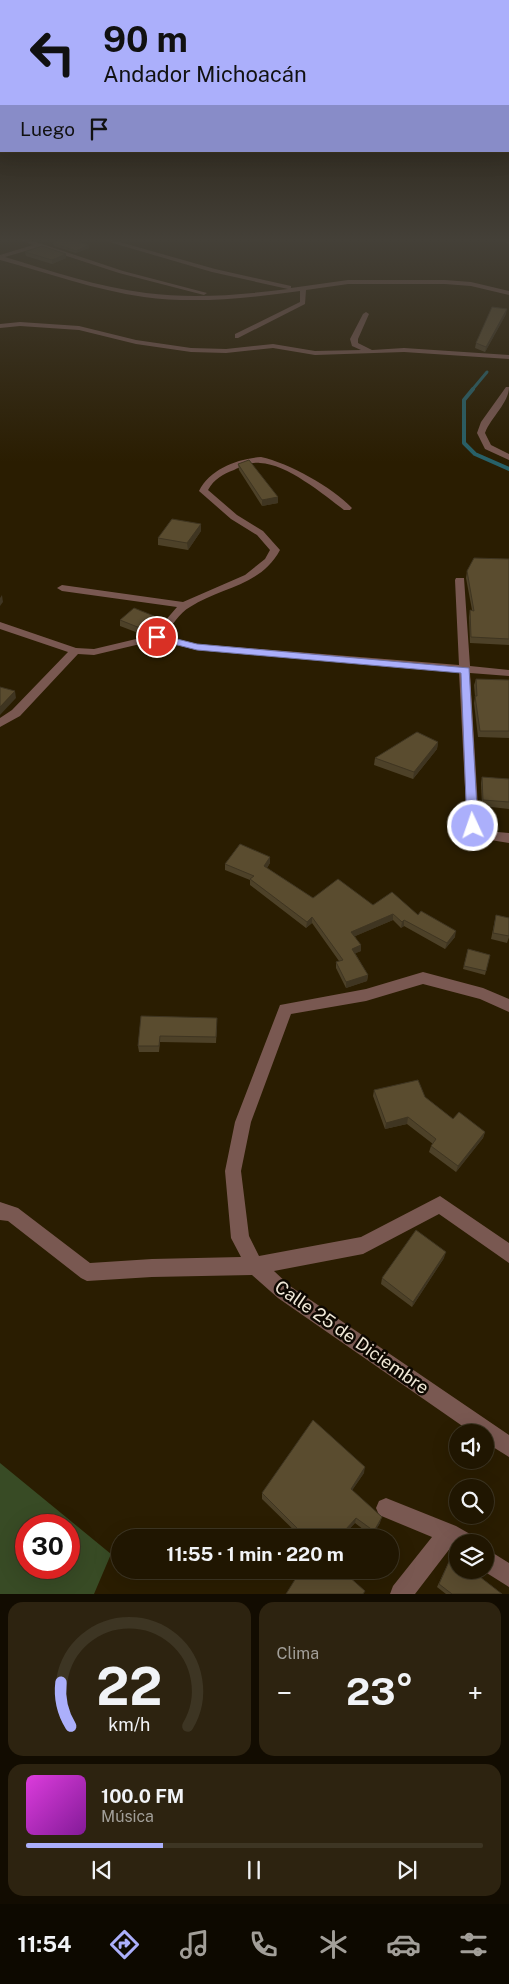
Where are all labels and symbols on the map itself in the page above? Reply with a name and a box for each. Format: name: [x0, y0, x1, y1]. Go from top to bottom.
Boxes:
pin: [136, 616, 178, 658]
position arrow: [446, 799, 498, 851]
street label: Calle 25 de Diciembre: [271, 1276, 433, 1398]
speed limit sign: 30: [15, 1514, 80, 1579]

